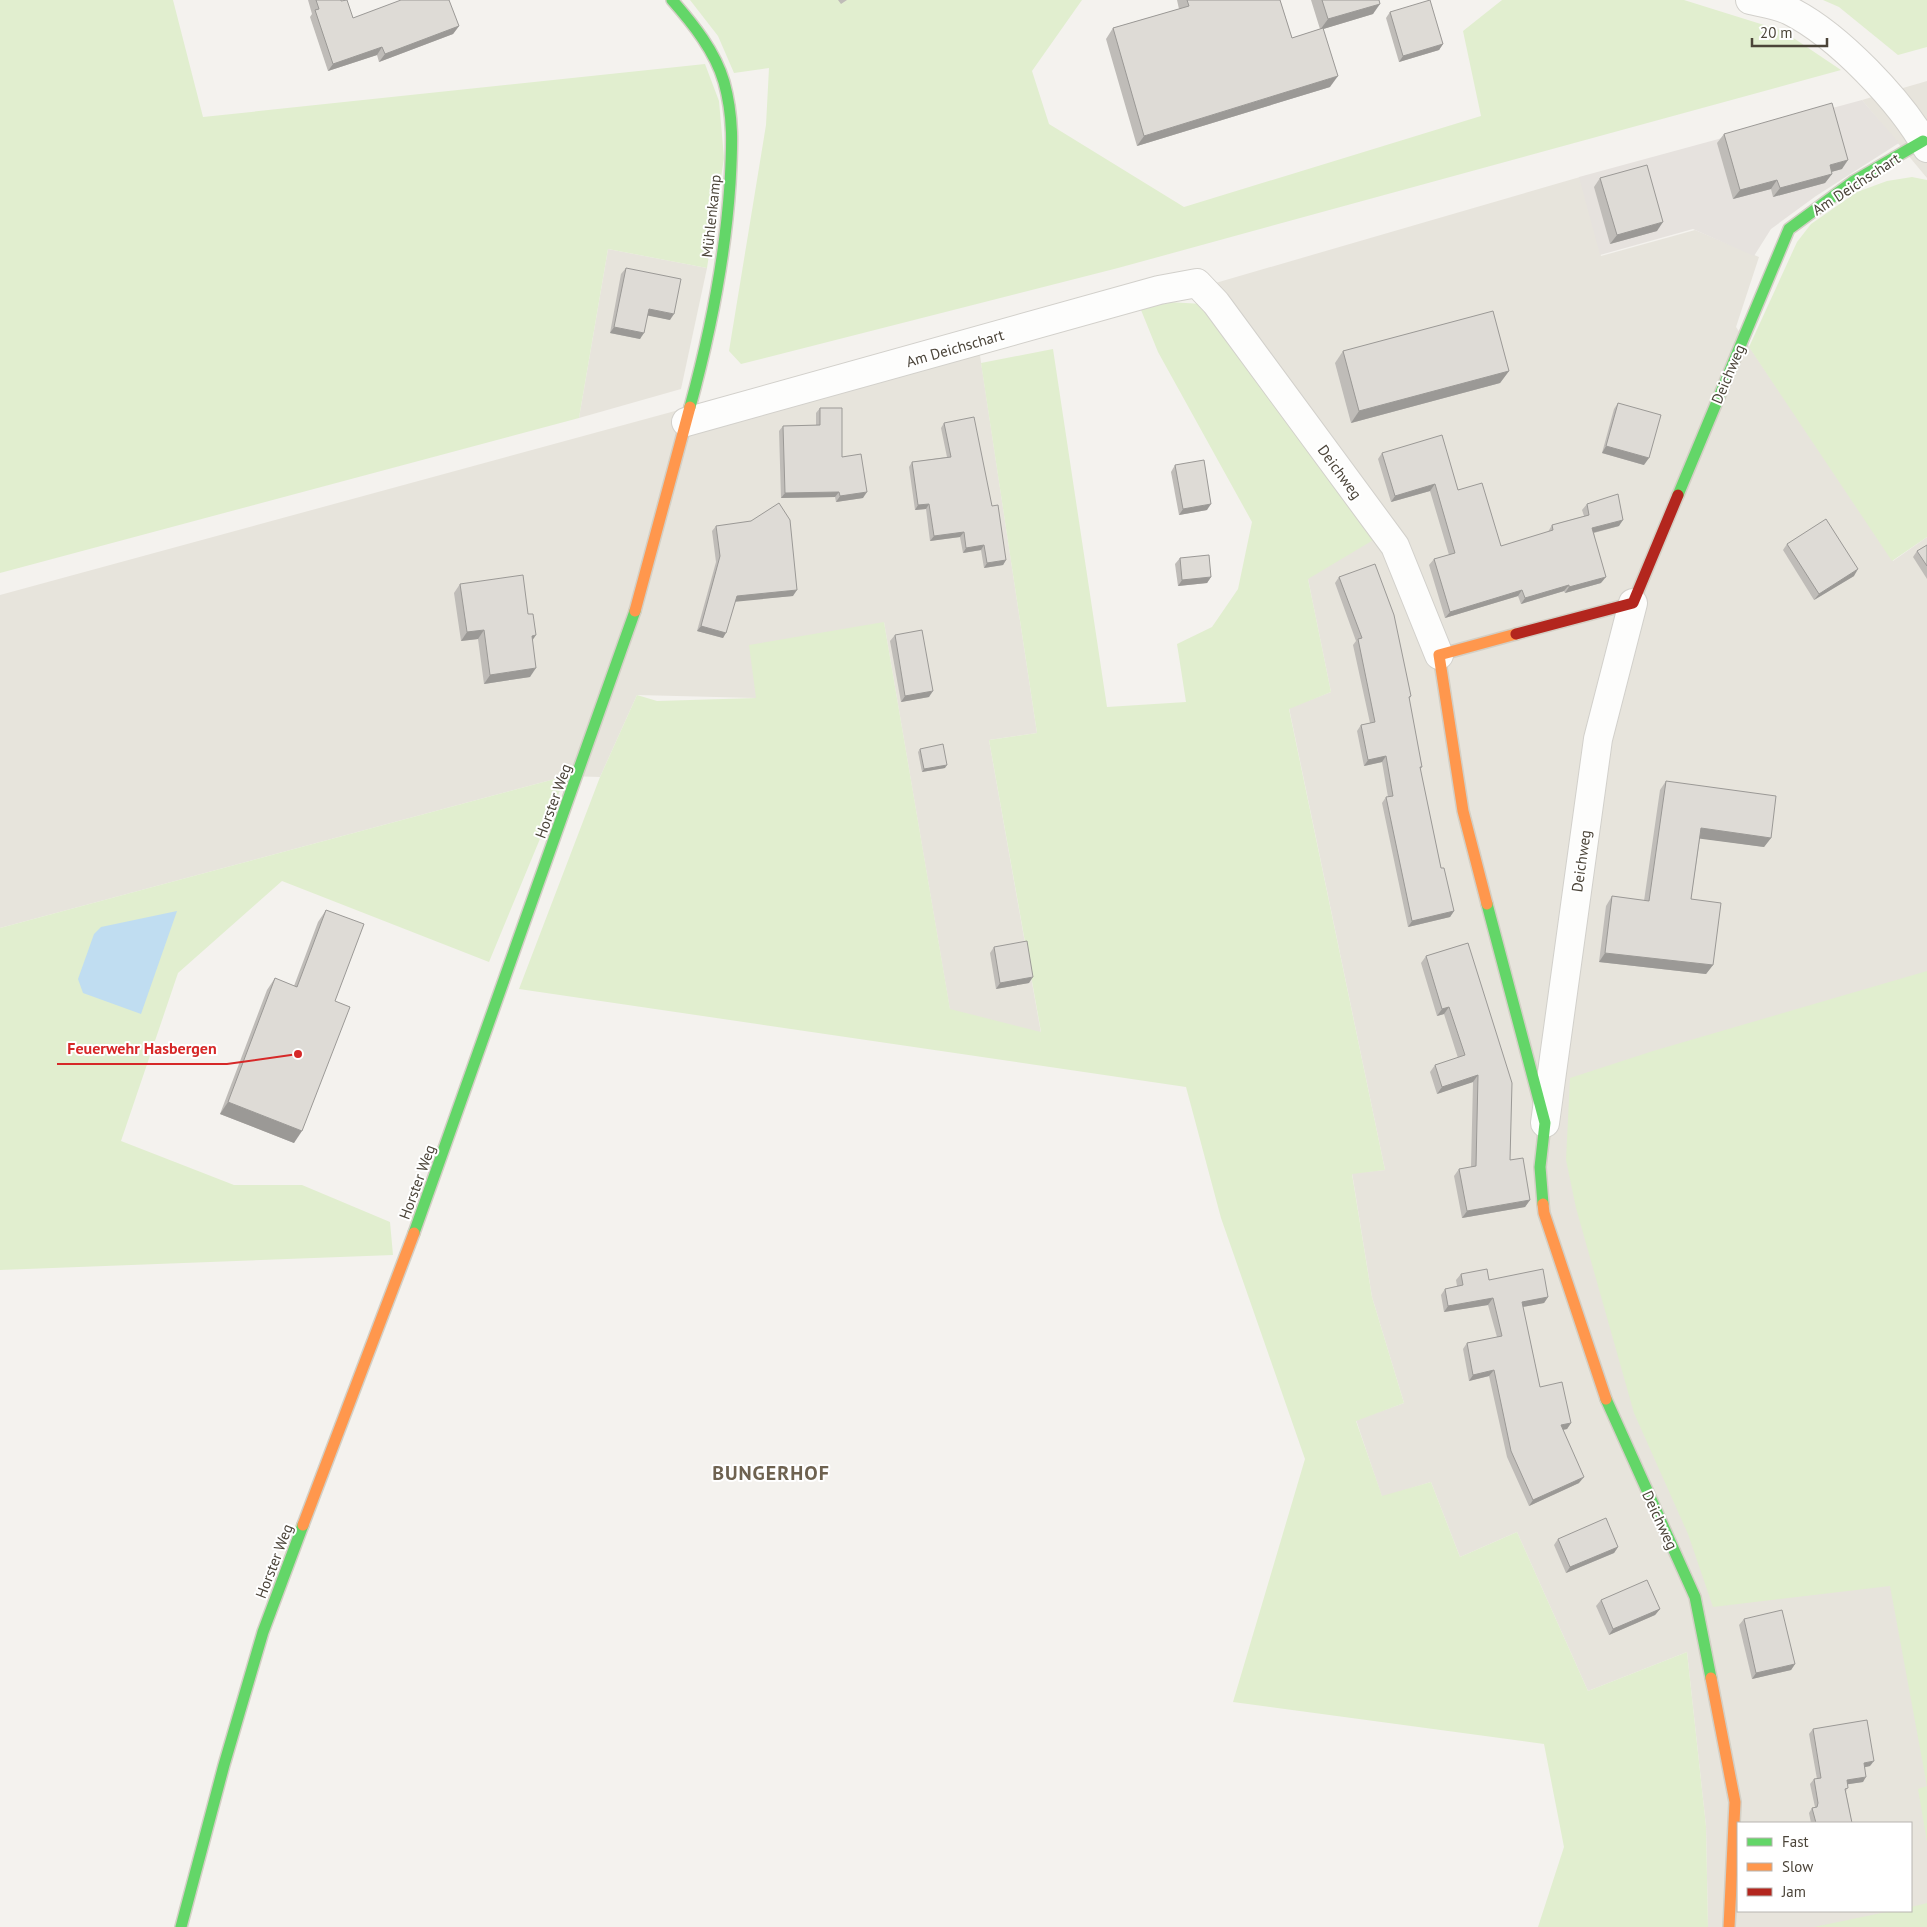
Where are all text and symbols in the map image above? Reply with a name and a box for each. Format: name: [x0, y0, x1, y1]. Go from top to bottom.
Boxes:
scale bar: [1752, 15, 1827, 47]
text: 20 m: [1760, 23, 1793, 42]
street label: Am Deichschart: [1809, 149, 1903, 219]
street label: Mühlenkamp: [697, 174, 725, 258]
street label: Am Deichschart: [904, 325, 1006, 371]
street label: Deichweg: [1707, 341, 1749, 407]
street label: Deichweg: [1314, 441, 1366, 503]
street label: Horster Weg: [531, 761, 575, 841]
street label: Deichweg: [1567, 829, 1595, 893]
callout: Feuerwehr Hasbergen: [57, 1033, 227, 1064]
text: Feuerwehr Hasbergen: [67, 1038, 217, 1058]
street label: Horster Weg: [395, 1142, 439, 1222]
district label: BUNGERHOF: [712, 1460, 830, 1486]
street label: Deichweg: [1638, 1488, 1682, 1552]
street label: Horster Weg: [251, 1521, 297, 1601]
legend: [1737, 1822, 1912, 1912]
text: Fast: [1782, 1832, 1809, 1851]
text: Slow: [1782, 1857, 1813, 1876]
text: Jam: [1781, 1882, 1806, 1901]

